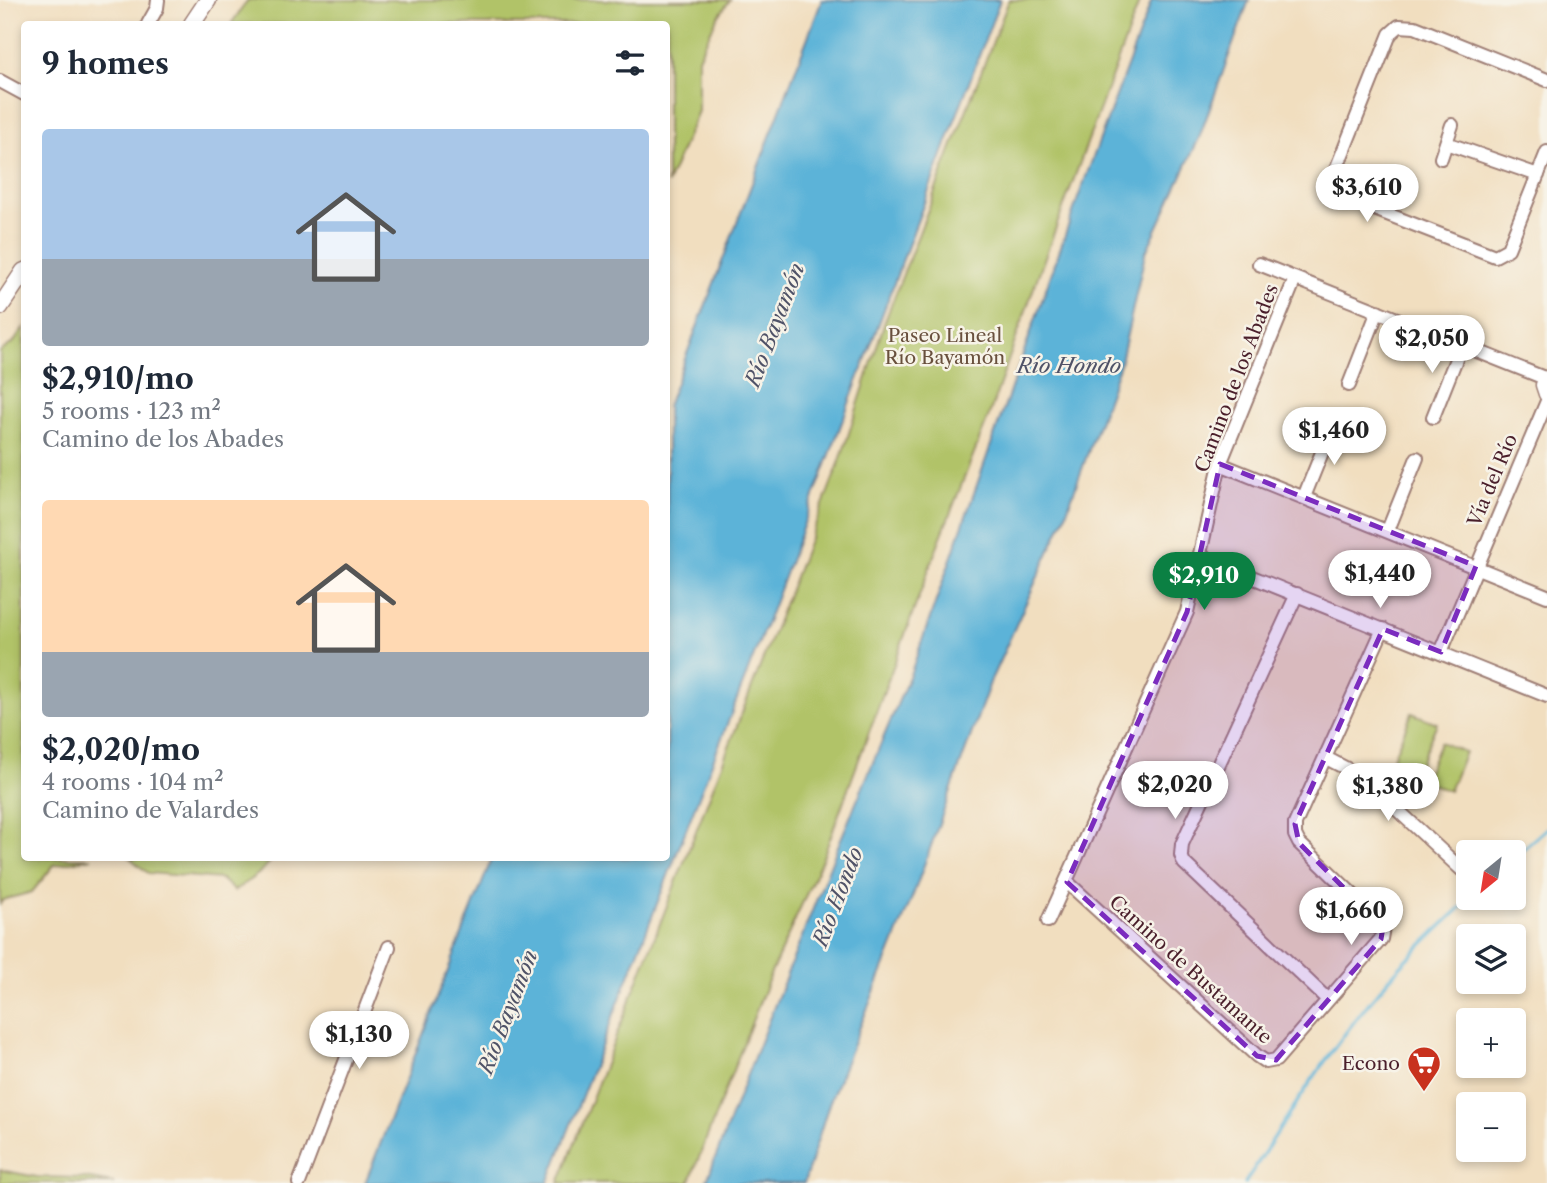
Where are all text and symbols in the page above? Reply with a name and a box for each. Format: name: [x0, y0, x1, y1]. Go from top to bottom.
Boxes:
icon: filters: [611, 44, 649, 82]
text: 9 homes: [42, 45, 169, 82]
pin: $3,610: [1310, 164, 1424, 224]
text: $3,610: [1332, 173, 1402, 201]
icon: home: [283, 174, 409, 300]
water label: Río Bayamón: [739, 259, 810, 392]
street label: Camino de los Abades: [1190, 281, 1283, 476]
pin: $2,050: [1375, 316, 1489, 375]
park label: Paseo Lineal Río Bayamón: [885, 324, 1005, 369]
text: $2,050: [1395, 324, 1469, 352]
water label: Río Hondo: [1015, 353, 1121, 378]
text: $2,910/mo: [42, 360, 194, 397]
text: 5 rooms · 123 m²: [42, 397, 221, 425]
pin: $1,460: [1277, 407, 1391, 467]
text: $1,460: [1298, 416, 1370, 444]
text: Camino de los Abades: [42, 425, 284, 453]
street label: Vía del Río: [1462, 430, 1522, 531]
icon: home: [283, 545, 409, 671]
pin: $1,440: [1323, 550, 1437, 610]
pin: $2,910: [1147, 552, 1261, 612]
text: $1,440: [1344, 559, 1416, 587]
text: $2,910: [1169, 561, 1239, 589]
text: $2,020/mo: [42, 731, 200, 768]
pin: $2,020: [1118, 762, 1232, 821]
pin: $1,380: [1331, 764, 1445, 823]
text: 4 rooms · 104 m²: [42, 768, 224, 796]
text: $2,020: [1137, 770, 1213, 798]
text: $1,380: [1352, 772, 1424, 800]
text: Camino de Valardes: [42, 796, 259, 824]
north arrow: [1456, 840, 1526, 910]
map controls: [1456, 840, 1526, 1162]
water label: Río Hondo: [807, 843, 868, 952]
pin: $1,660: [1294, 888, 1408, 947]
street label: Camino de Bustamante: [1105, 890, 1277, 1048]
text: $1,660: [1315, 896, 1387, 924]
button: layers: [1456, 924, 1526, 994]
water label: Río Bayamón: [472, 946, 543, 1079]
button: +: [1456, 1008, 1526, 1078]
pin: $1,130: [302, 1012, 416, 1071]
text: $1,130: [325, 1020, 393, 1048]
supermarket icon: Econo: [1405, 1044, 1443, 1093]
place label: Econo: [1342, 1052, 1400, 1075]
button: −: [1456, 1092, 1526, 1162]

